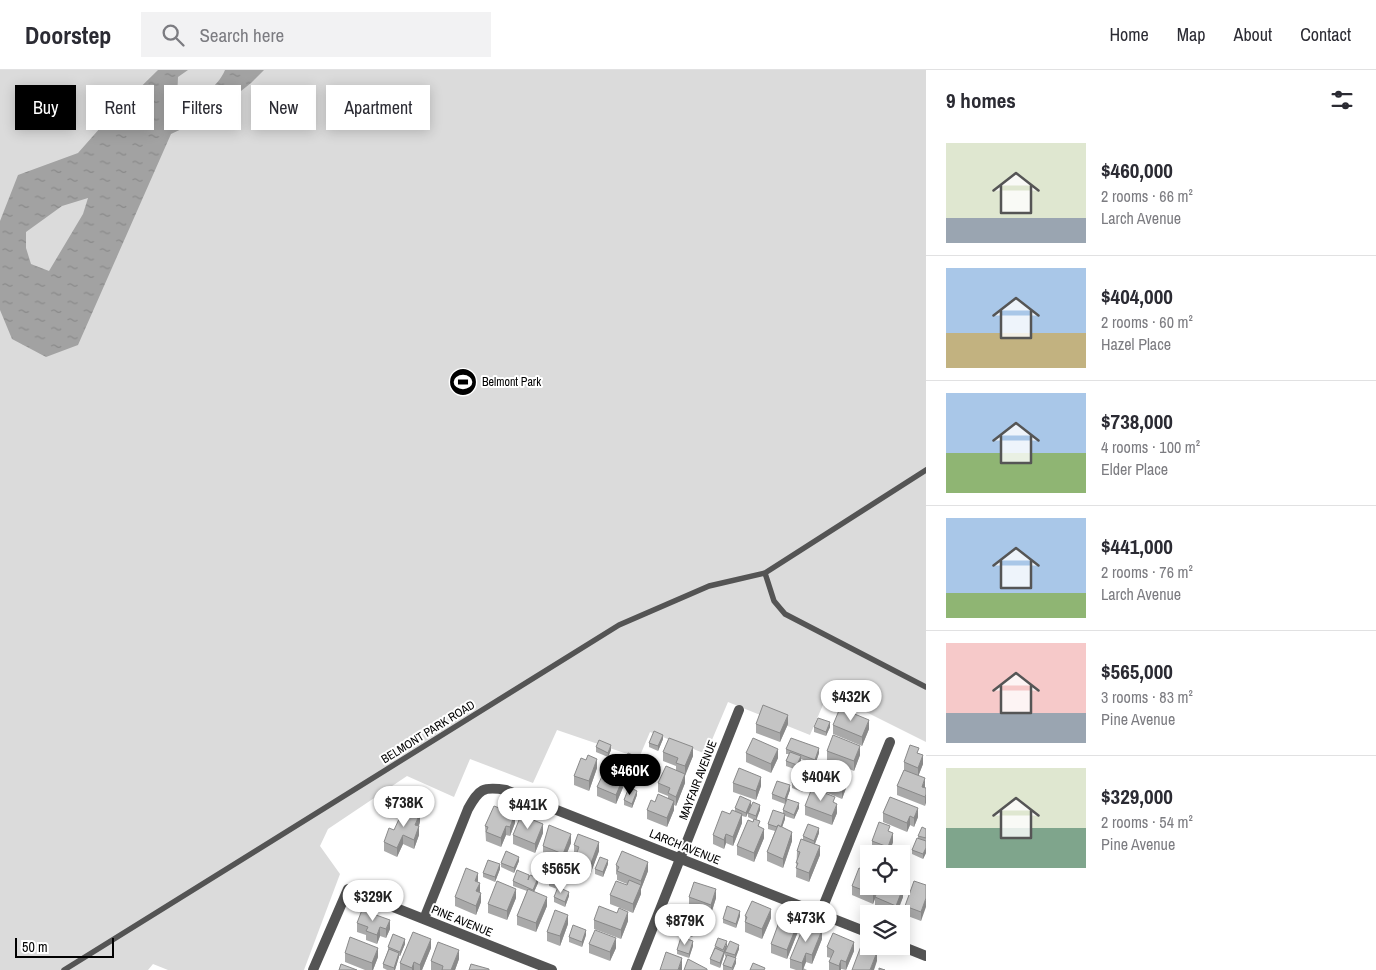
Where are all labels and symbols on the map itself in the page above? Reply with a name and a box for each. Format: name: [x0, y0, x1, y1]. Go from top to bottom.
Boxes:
sports icon: Belmont Park: [448, 367, 478, 397]
place label: Belmont Park: [482, 374, 541, 390]
pin: $432K: [816, 680, 886, 722]
street label: BELMONT PARK ROAD: [378, 697, 478, 767]
street label: MAYFAIR AVENUE: [675, 738, 721, 822]
pin: $460K: [595, 754, 665, 796]
pin: $404K: [786, 760, 856, 802]
pin: $738K: [369, 786, 439, 828]
pin: $441K: [493, 788, 563, 830]
street label: LARCH AVENUE: [647, 825, 723, 869]
pin: $565K: [526, 852, 596, 894]
pin: $329K: [338, 880, 408, 922]
pin: $473K: [771, 900, 841, 943]
street label: PINE AVENUE: [429, 901, 495, 941]
pin: $879K: [650, 904, 720, 946]
scale bar: [15, 935, 114, 958]

